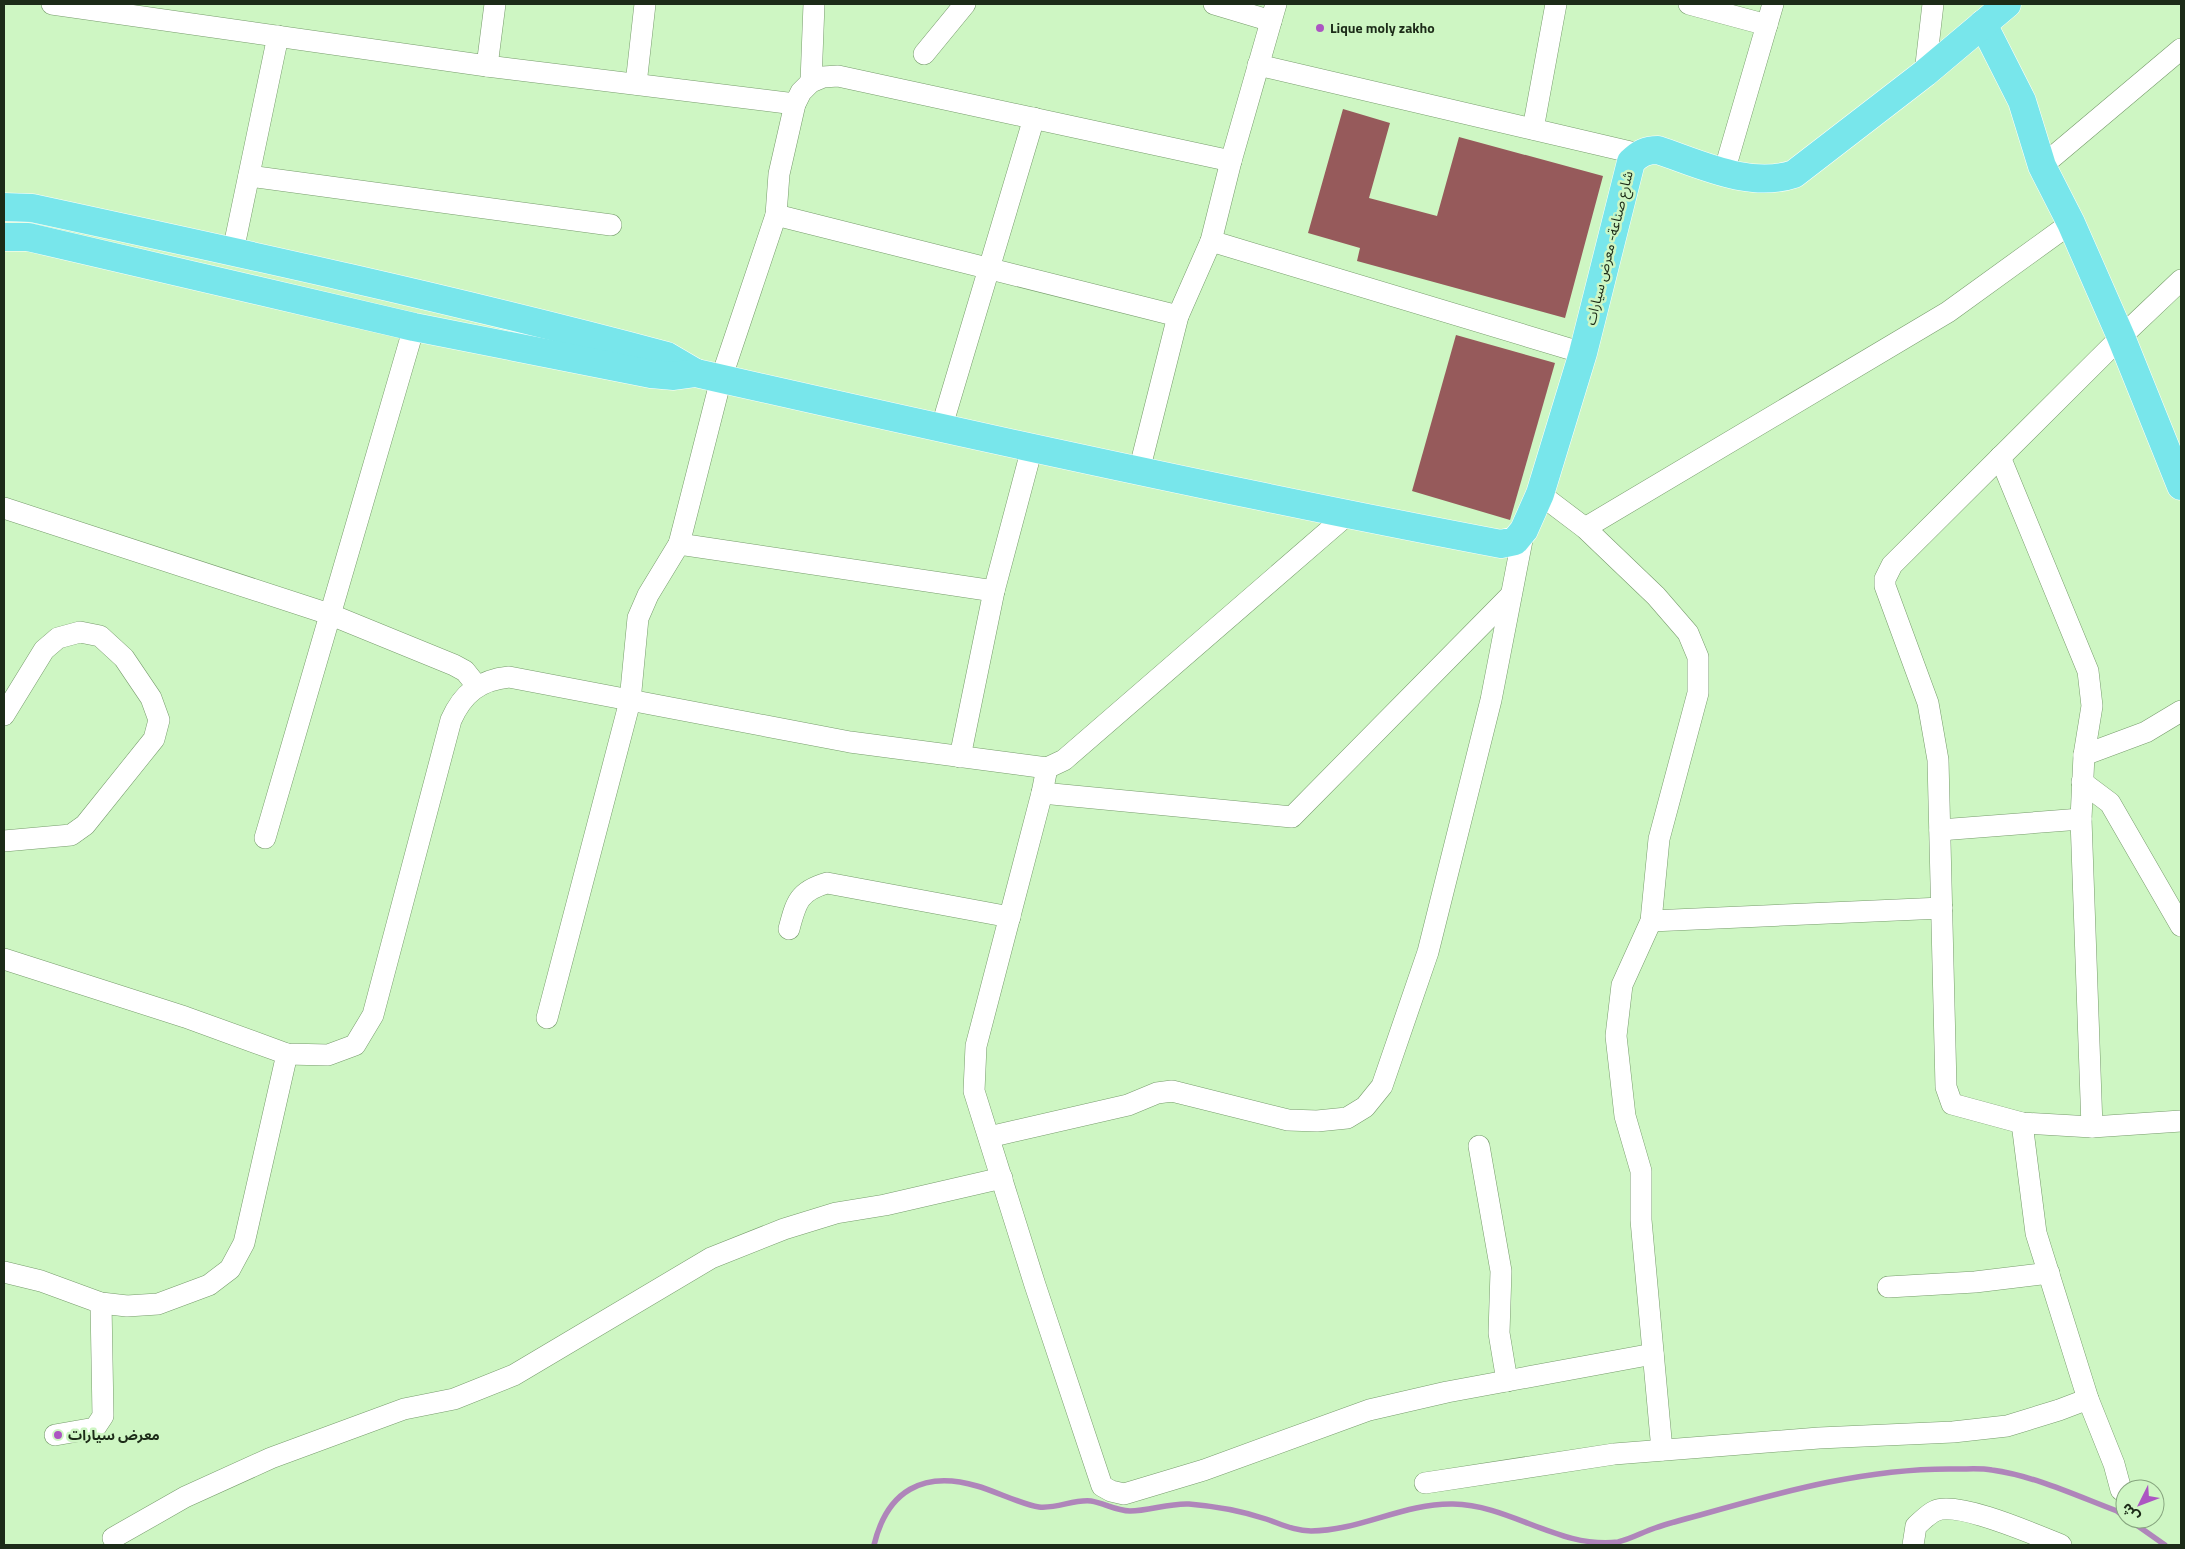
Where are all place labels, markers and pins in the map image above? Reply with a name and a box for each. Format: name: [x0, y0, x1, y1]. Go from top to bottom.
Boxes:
place label: Lique moly zakho: [1330, 17, 1435, 38]
marker: Lique moly zakho: [1314, 22, 1326, 34]
place label: معرض سيارات: [68, 1424, 160, 1445]
marker: معرض سيارات: [52, 1429, 64, 1441]

